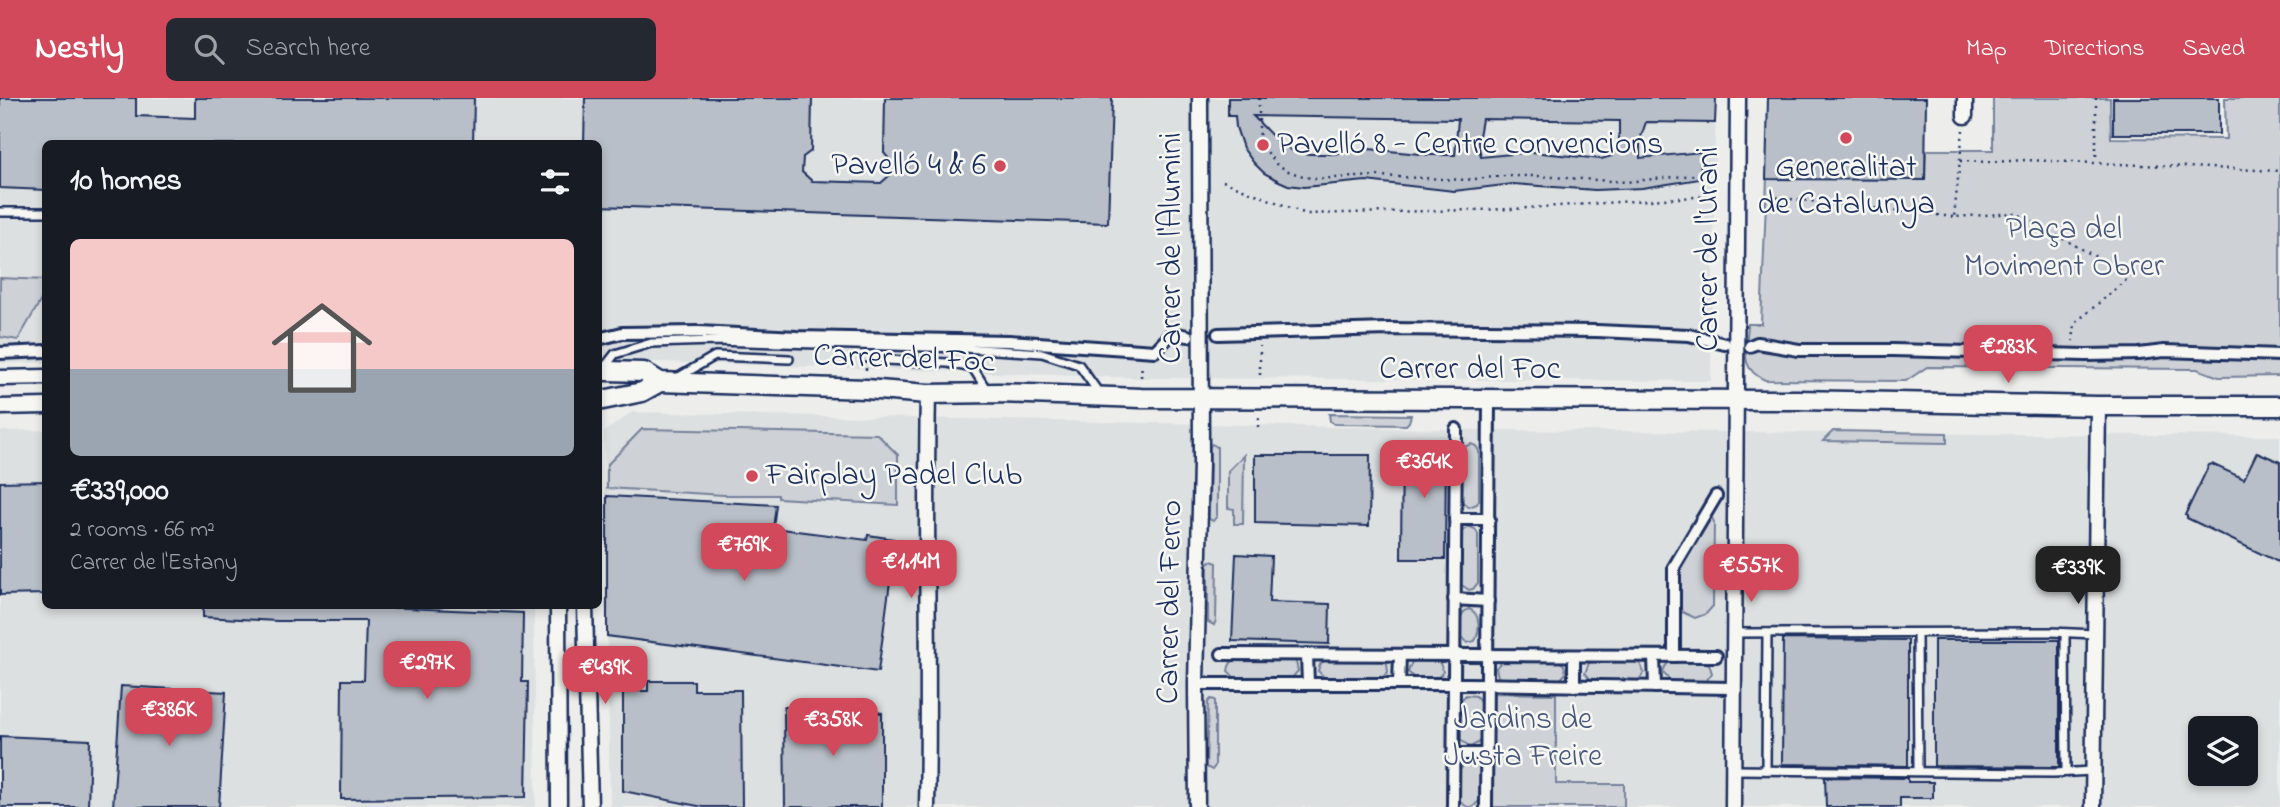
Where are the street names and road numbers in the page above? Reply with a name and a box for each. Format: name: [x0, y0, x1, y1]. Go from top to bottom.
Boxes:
street label: Carrer de l'Alumini: [1149, 132, 1196, 364]
street label: Carrer de l'Urani: [1686, 147, 1733, 351]
street label: Carrer del Foc: [813, 333, 996, 387]
street label: Carrer del Foc: [1379, 347, 1561, 394]
street label: Carrer del Ferro: [1146, 500, 1196, 704]

